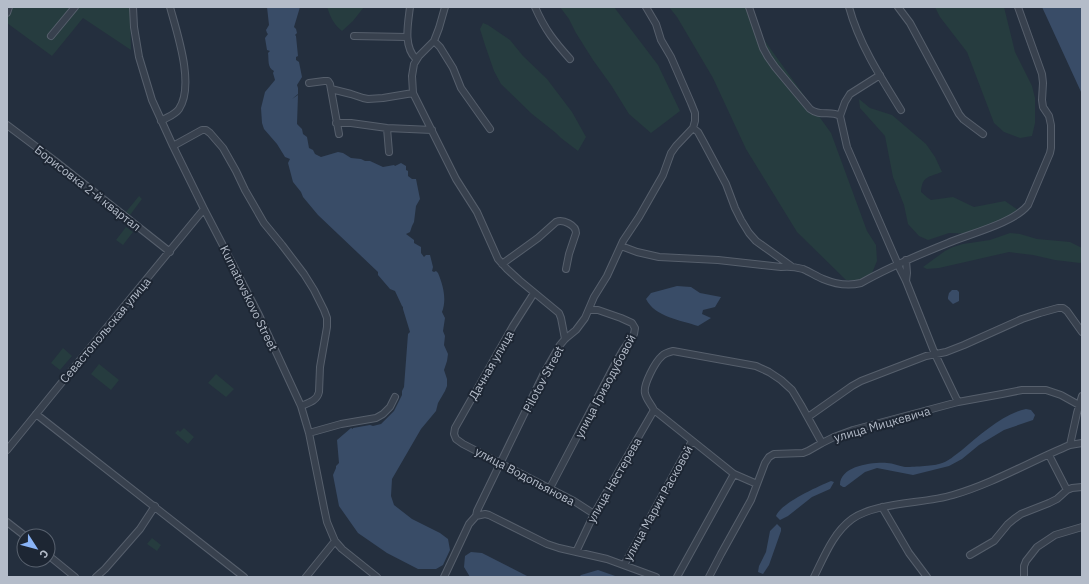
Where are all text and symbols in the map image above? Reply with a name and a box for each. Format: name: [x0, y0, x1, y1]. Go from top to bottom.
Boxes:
street label: Борисовка 2-й квартал: [32, 142, 144, 234]
street label: Kurnatovskovo Street: [217, 243, 281, 353]
street label: Севастопольская улица: [56, 274, 154, 386]
street label: Дачная улица: [465, 327, 517, 402]
street label: улица Гризодубовой: [571, 332, 639, 440]
street label: Pilotov Street: [519, 343, 567, 415]
street label: улица Мицкевича: [832, 403, 933, 445]
street label: улица Нестерева: [584, 434, 645, 525]
street label: улица Водопьянова: [473, 443, 578, 509]
street label: улица Марии Расковой: [620, 443, 696, 563]
north arrow: [16, 528, 56, 568]
text: С: [36, 547, 52, 561]

